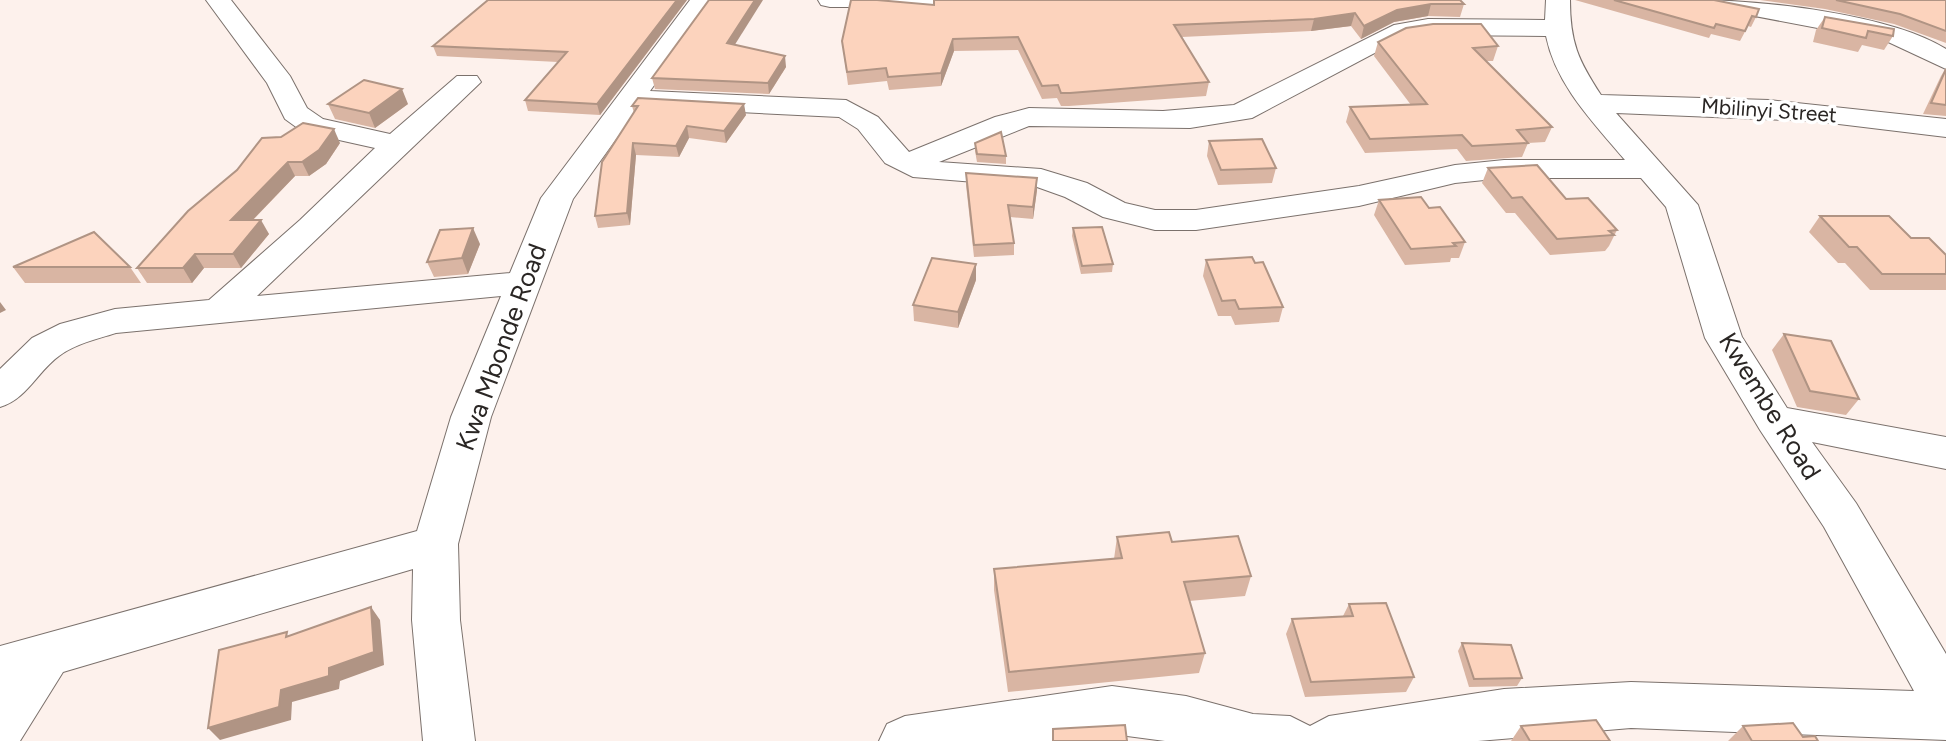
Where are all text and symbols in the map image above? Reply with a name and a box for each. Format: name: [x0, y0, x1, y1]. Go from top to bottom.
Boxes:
street label: Mbilinyi Street: [1700, 93, 1838, 127]
street label: Kwa Mbonde Road: [449, 239, 553, 455]
street label: Kwembe Road: [1712, 326, 1828, 486]

